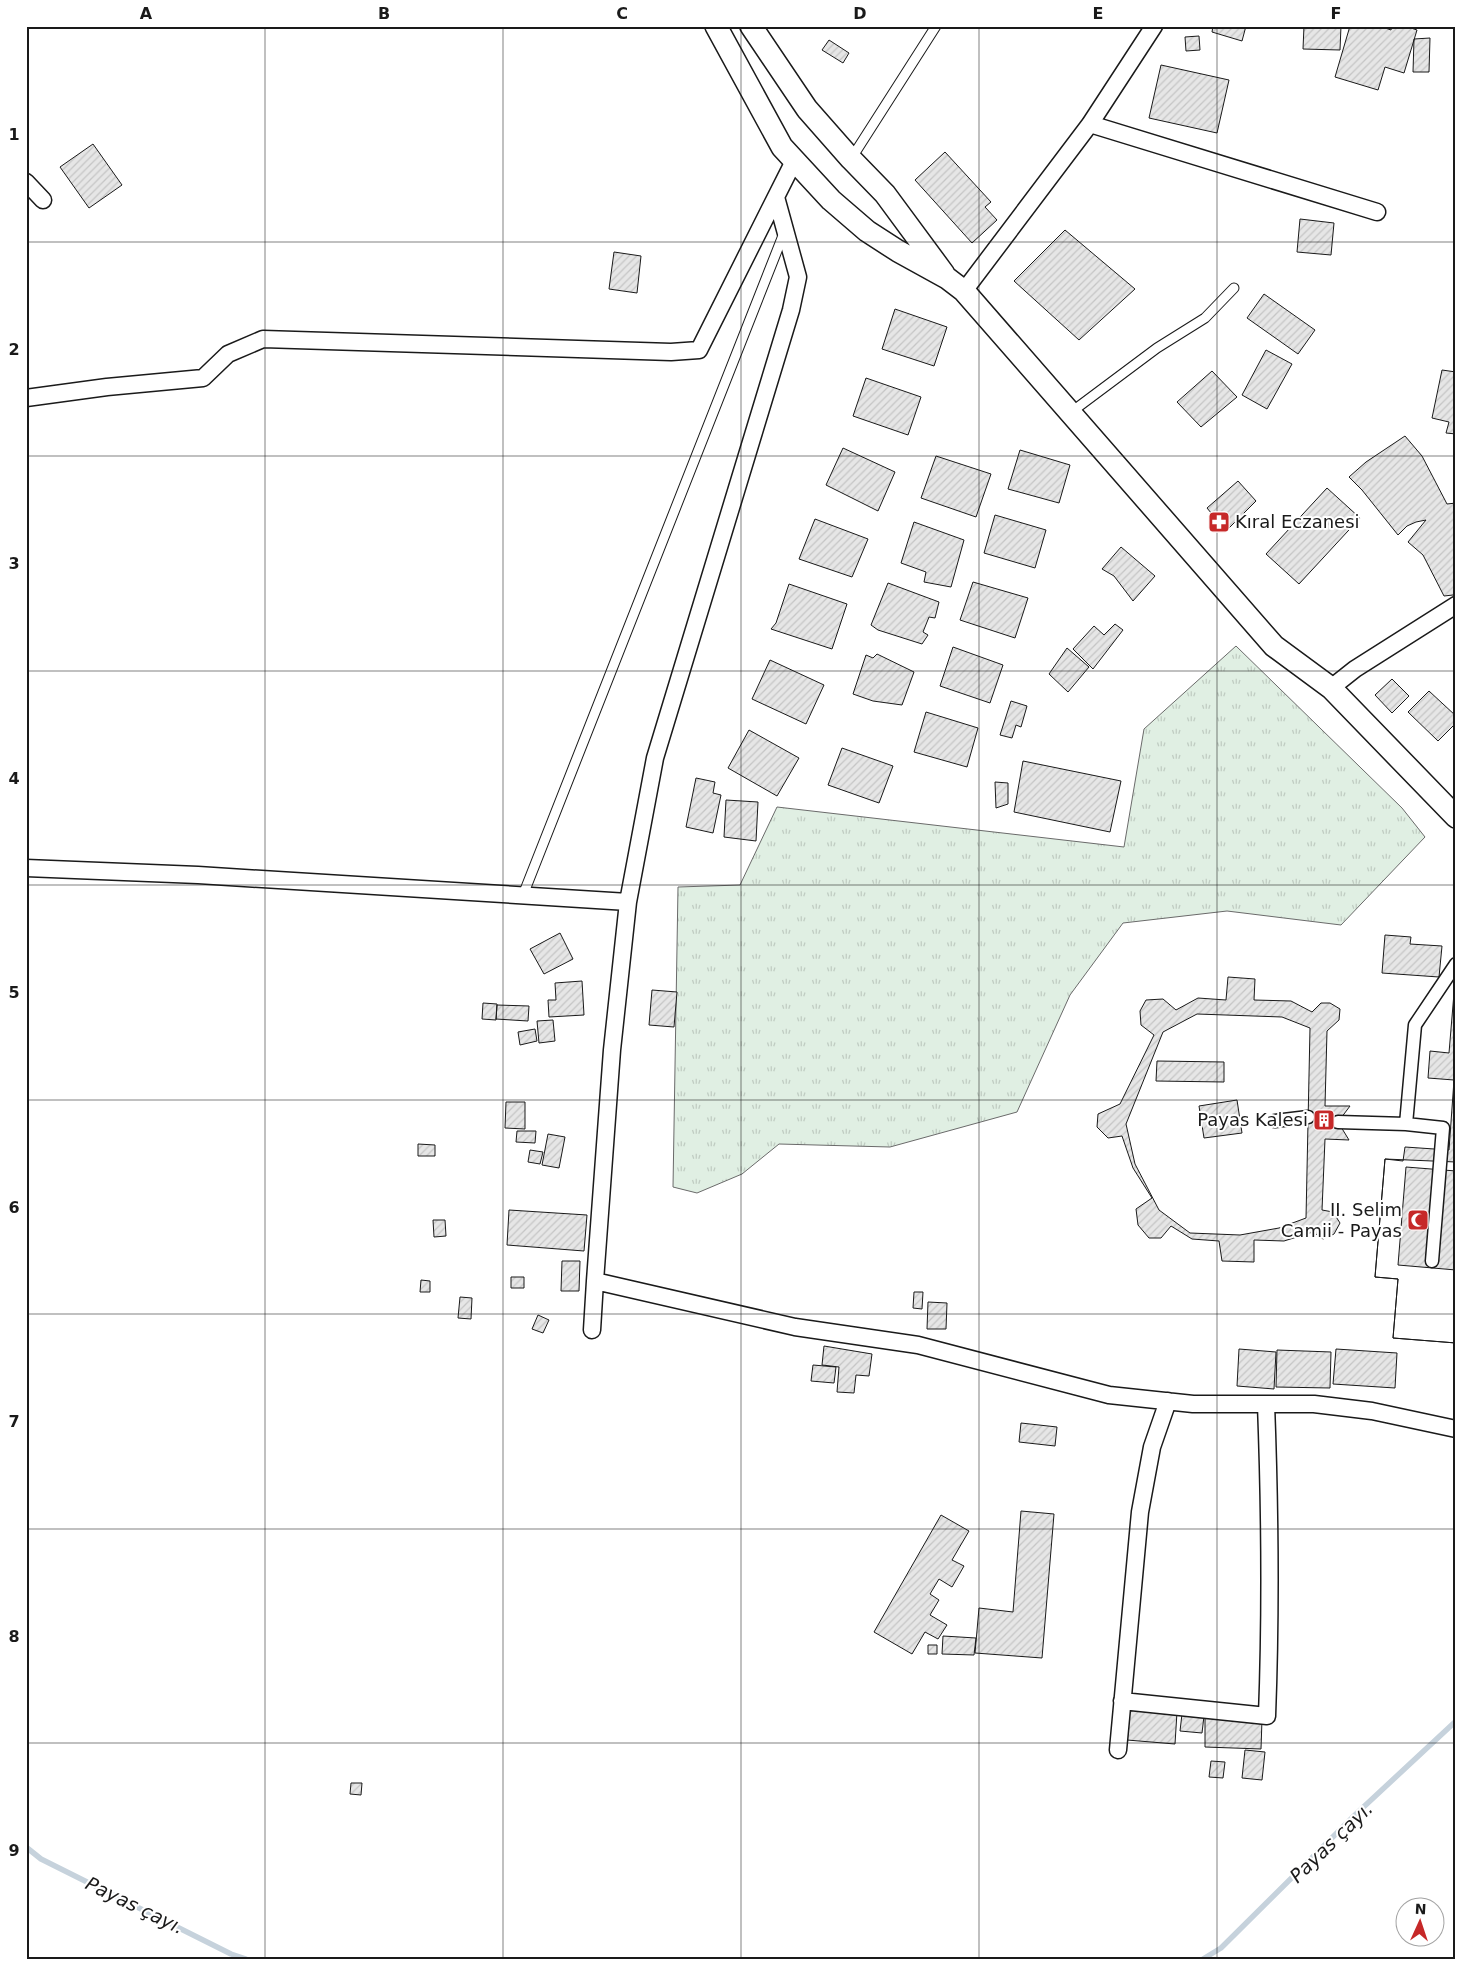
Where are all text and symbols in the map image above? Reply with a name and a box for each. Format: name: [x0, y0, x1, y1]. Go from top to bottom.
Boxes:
text: A: [140, 4, 153, 23]
text: B: [378, 4, 390, 23]
text: C: [616, 4, 628, 23]
text: D: [853, 4, 867, 23]
text: E: [1093, 4, 1103, 23]
text: F: [1331, 4, 1341, 23]
text: 1: [8, 125, 20, 144]
text: 2: [8, 340, 20, 359]
pharmacy icon: Kıral Eczanesi: [1207, 510, 1231, 534]
place label: Kıral Eczanesi: [1235, 511, 1360, 532]
text: 3: [8, 554, 20, 573]
text: 4: [8, 769, 20, 788]
text: 5: [8, 983, 20, 1002]
building icon: Payas Kalesi: [1312, 1108, 1336, 1132]
place label: Payas Kalesi: [1197, 1109, 1308, 1130]
text: 6: [8, 1198, 20, 1217]
place label: II. Selim Camii - Payas: [1281, 1199, 1402, 1241]
mosque icon: II. Selim Camii - Payas: [1406, 1208, 1430, 1232]
text: 7: [8, 1412, 20, 1431]
text: 8: [8, 1627, 20, 1646]
water label: Payas çayı.: [1285, 1797, 1377, 1887]
text: 9: [8, 1841, 20, 1860]
water label: Payas çayı.: [82, 1872, 188, 1938]
north arrow: [1394, 1898, 1444, 1948]
text: N: [1414, 1901, 1427, 1917]

